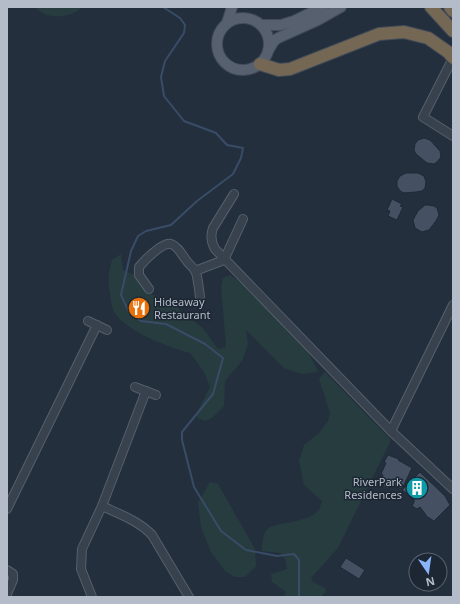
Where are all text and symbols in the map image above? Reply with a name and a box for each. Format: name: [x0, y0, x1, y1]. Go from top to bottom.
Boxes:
place label: Hideaway Restaurant: [154, 294, 211, 322]
restaurant icon: Hideaway Restaurant: [126, 295, 152, 321]
place label: RiverPark Residences: [344, 474, 402, 502]
building icon: RiverPark Residences: [404, 475, 430, 501]
north arrow: [408, 552, 448, 592]
text: N: [424, 574, 436, 591]

